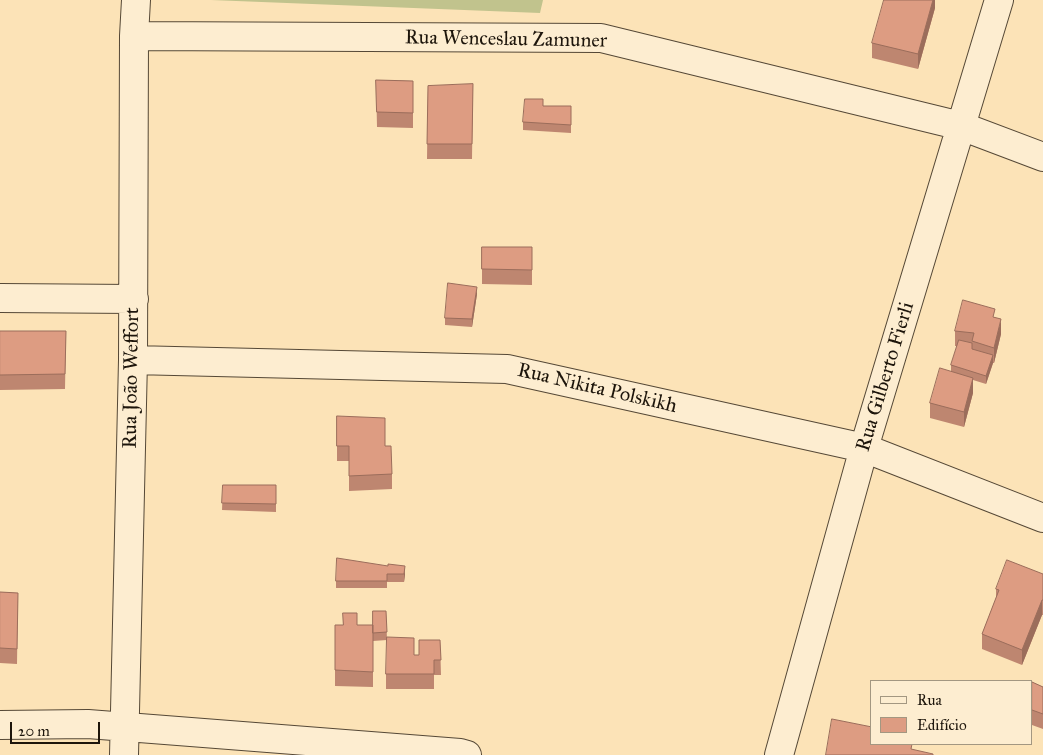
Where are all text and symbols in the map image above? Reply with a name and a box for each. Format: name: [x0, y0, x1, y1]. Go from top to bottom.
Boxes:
street label: Rua Wenceslau Zamuner: [405, 26, 607, 54]
street label: Rua Gilberto Fierli: [852, 299, 920, 455]
street label: Rua João Weffort: [119, 307, 145, 449]
street label: Rua Nikita Polskikh: [515, 359, 679, 419]
legend: [870, 680, 1033, 745]
text: Rua: [917, 691, 942, 709]
scale bar: [12, 712, 102, 744]
text: Edifício: [917, 716, 967, 734]
text: 20 m: [18, 722, 50, 740]

